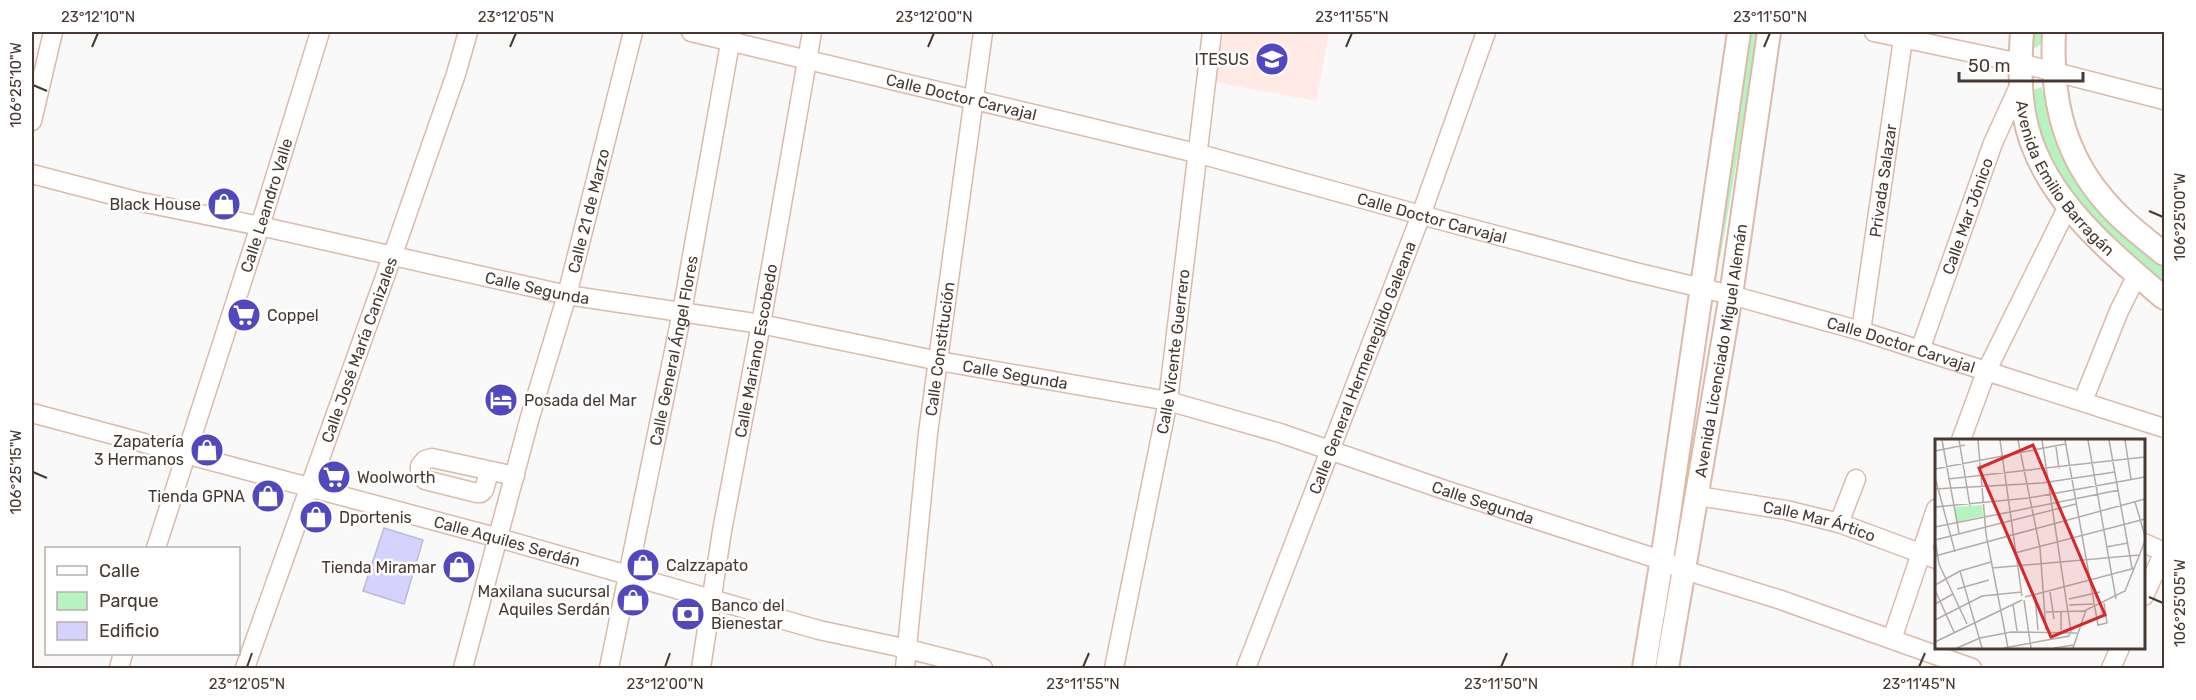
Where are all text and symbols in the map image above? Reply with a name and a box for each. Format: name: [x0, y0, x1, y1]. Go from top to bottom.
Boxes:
text: 23°12'10"N: [61, 8, 135, 26]
text: 23°12'05"N: [478, 8, 554, 26]
text: 23°12'00"N: [895, 8, 973, 26]
text: 23°11'55"N: [1315, 8, 1389, 26]
text: 23°11'50"N: [1733, 8, 1807, 26]
school or university icon: ITESUS: [1254, 41, 1290, 77]
text: 106°25'10"W: [7, 42, 25, 128]
scale bar: [1959, 45, 2084, 83]
place label: ITESUS: [1195, 50, 1249, 69]
text: 50 m: [1968, 55, 2011, 77]
street label: Calle Doctor Carvajal: [884, 70, 1038, 124]
street label: Avenida Emilio Barragán: [2012, 99, 2118, 260]
street label: Privada Salazar: [1866, 123, 1901, 239]
street label: Calle Leandro Valle: [237, 136, 297, 275]
street label: Calle 21 de Marzo: [564, 147, 613, 275]
street label: Calle Mar Jónico: [1938, 155, 1997, 277]
text: 106°25'00"W: [2171, 173, 2189, 261]
shop icon: Black House: [206, 186, 242, 222]
street label: Calle Doctor Carvajal: [1355, 189, 1509, 247]
place label: Black House: [109, 195, 201, 214]
street label: Avenida Licenciado Miguel Alemán: [1691, 223, 1751, 479]
street label: Calle General Hermenegildo Galeana: [1305, 239, 1420, 497]
street label: Calle José María Canizales: [317, 254, 401, 445]
street label: Calle General Ángel Flores: [646, 254, 702, 447]
street label: Calle Mariano Escobedo: [731, 262, 781, 439]
street label: Calle Segunda: [483, 268, 591, 308]
street label: Calle Vicente Guerrero: [1153, 268, 1194, 436]
street label: Calle Constitución: [921, 281, 959, 417]
supermarket icon: Coppel: [226, 297, 262, 333]
place label: Coppel: [267, 306, 319, 325]
street label: Calle Doctor Carvajal: [1825, 313, 1977, 377]
street label: Calle Segunda: [961, 356, 1069, 393]
hotel icon: Posada del Mar: [483, 382, 519, 418]
place label: Posada del Mar: [524, 391, 637, 410]
text: 106°25'15"W: [7, 430, 25, 514]
place label: Zapatería 3 Hermanos: [94, 432, 184, 469]
shop icon: Zapatería 3 Hermanos: [189, 432, 225, 468]
inset map: [1935, 439, 2145, 649]
supermarket icon: Woolworth: [316, 459, 352, 495]
place label: Woolworth: [357, 468, 436, 487]
street label: Calle Segunda: [1429, 477, 1536, 528]
shop icon: Tienda GPNA: [250, 478, 286, 514]
place label: Tienda GPNA: [148, 487, 245, 506]
street label: Calle Mar Ártico: [1762, 497, 1878, 546]
shop icon: Dportenis: [298, 499, 334, 535]
place label: Dportenis: [339, 508, 412, 527]
street label: Calle Aquiles Serdán: [432, 512, 582, 571]
legend: [45, 547, 240, 655]
shop icon: Calzzapato: [625, 547, 661, 583]
shop icon: Tienda Miramar: [441, 549, 477, 585]
place label: Calzzapato: [666, 556, 748, 575]
place label: Tienda Miramar: [321, 558, 436, 577]
text: 106°25'05"W: [2171, 559, 2189, 647]
text: Calle: [99, 560, 140, 582]
place label: Maxilana sucursal Aquiles Serdán: [478, 582, 610, 619]
shop icon: Maxilana sucursal Aquiles Serdán: [615, 582, 651, 618]
text: Parque: [99, 590, 159, 612]
bank icon: Banco del Bienestar: [670, 596, 706, 632]
place label: Banco del Bienestar: [711, 596, 785, 633]
text: Edificio: [99, 620, 159, 642]
text: 23°12'05"N: [209, 675, 285, 693]
text: 23°12'00"N: [626, 675, 704, 693]
text: 23°11'55"N: [1046, 675, 1120, 693]
text: 23°11'50"N: [1464, 675, 1538, 693]
text: 23°11'45"N: [1882, 675, 1956, 693]

